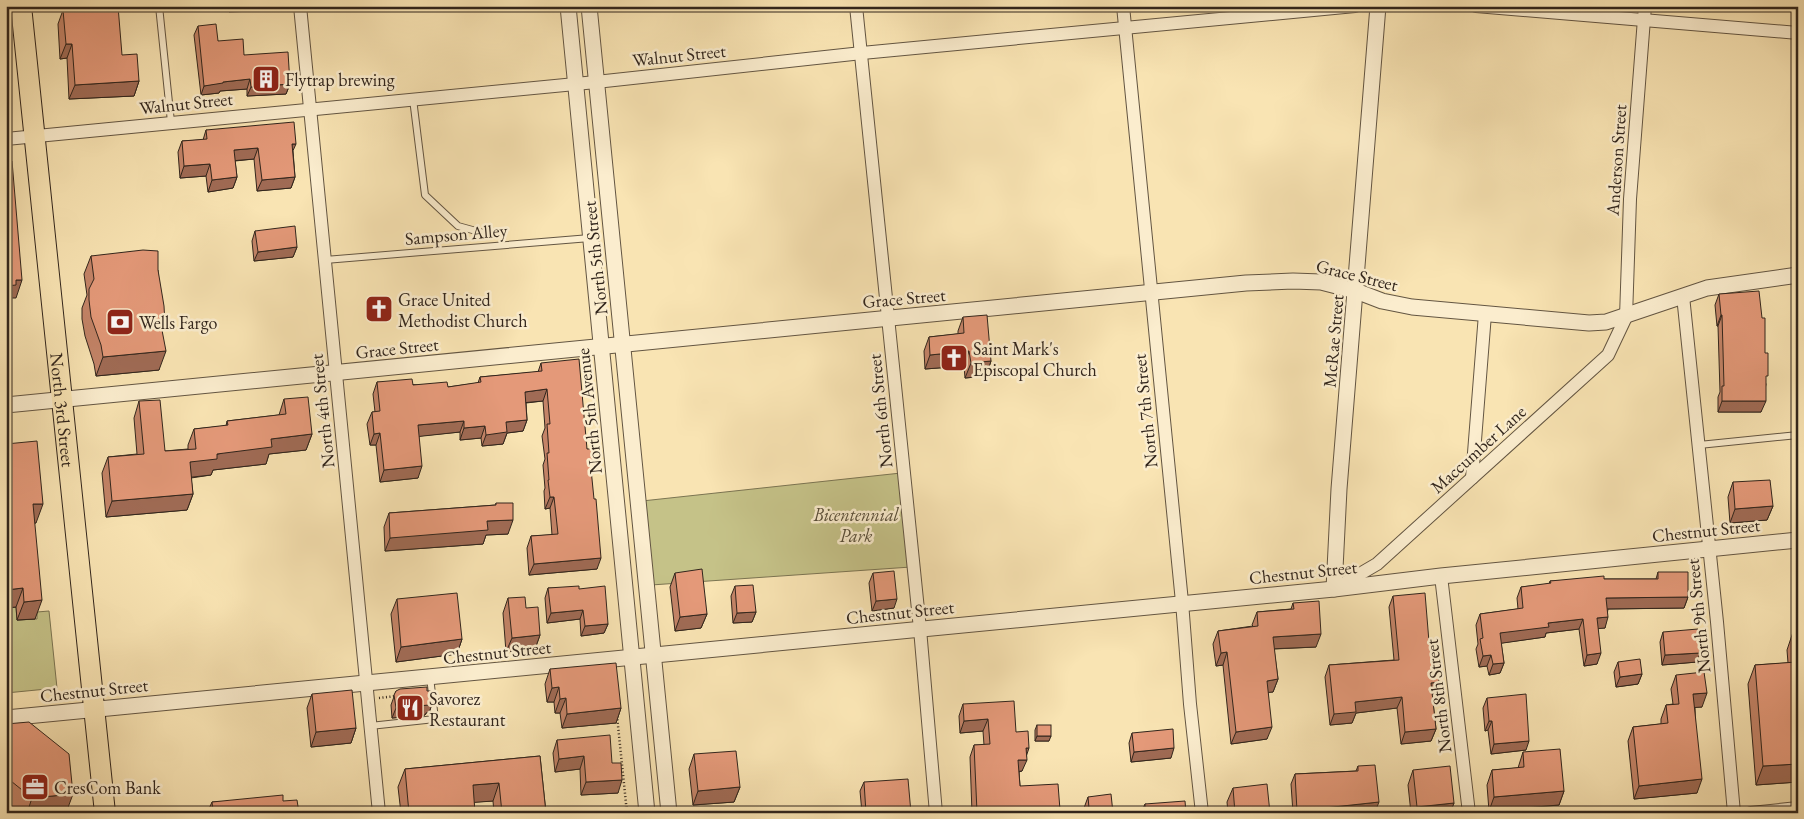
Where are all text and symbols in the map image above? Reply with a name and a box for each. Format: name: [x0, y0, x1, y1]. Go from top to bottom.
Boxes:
street label: Walnut Street: [631, 39, 727, 71]
building icon: Flytrap brewing: [251, 64, 281, 94]
place label: Flytrap brewing: [285, 68, 395, 91]
street label: Walnut Street: [138, 87, 234, 119]
street label: Anderson Street: [1601, 103, 1631, 217]
street label: North 5th Street: [578, 200, 612, 316]
street label: Sampson Alley: [404, 218, 508, 250]
street label: Grace Street: [1314, 254, 1401, 296]
street label: Grace Street: [861, 283, 947, 313]
place label: Grace United Methodist Church: [398, 288, 527, 332]
street label: McRae Street: [1317, 293, 1349, 389]
church icon: Grace United Methodist Church: [364, 294, 394, 324]
bank icon: Wells Fargo: [105, 307, 135, 337]
place label: Wells Fargo: [139, 311, 217, 334]
street label: Grace Street: [354, 332, 440, 364]
place label: Saint Mark's Episcopal Church: [973, 337, 1097, 381]
church icon: Saint Mark's Episcopal Church: [939, 343, 969, 373]
street label: North 5th Avenue: [571, 347, 607, 475]
street label: North 3rd Street: [46, 352, 80, 468]
street label: North 4th Street: [305, 353, 339, 469]
street label: North 6th Street: [863, 353, 897, 469]
street label: North 7th Street: [1128, 353, 1162, 469]
street label: Maccumber Lane: [1425, 400, 1531, 498]
park label: Bicentennial Park: [812, 503, 899, 547]
street label: Chestnut Street: [1651, 513, 1761, 547]
street label: Chestnut Street: [1248, 555, 1358, 589]
street label: North 9th Street: [1681, 558, 1715, 674]
street label: Chestnut Street: [845, 595, 955, 629]
street label: Chestnut Street: [442, 635, 552, 669]
street label: North 8th Street: [1420, 637, 1456, 754]
street label: Chestnut Street: [39, 673, 149, 707]
place label: Savorez Restaurant: [429, 687, 506, 731]
restaurant icon: Savorez Restaurant: [395, 693, 425, 723]
office icon: CresCom Bank: [20, 772, 50, 802]
place label: CresCom Bank: [54, 776, 161, 799]

